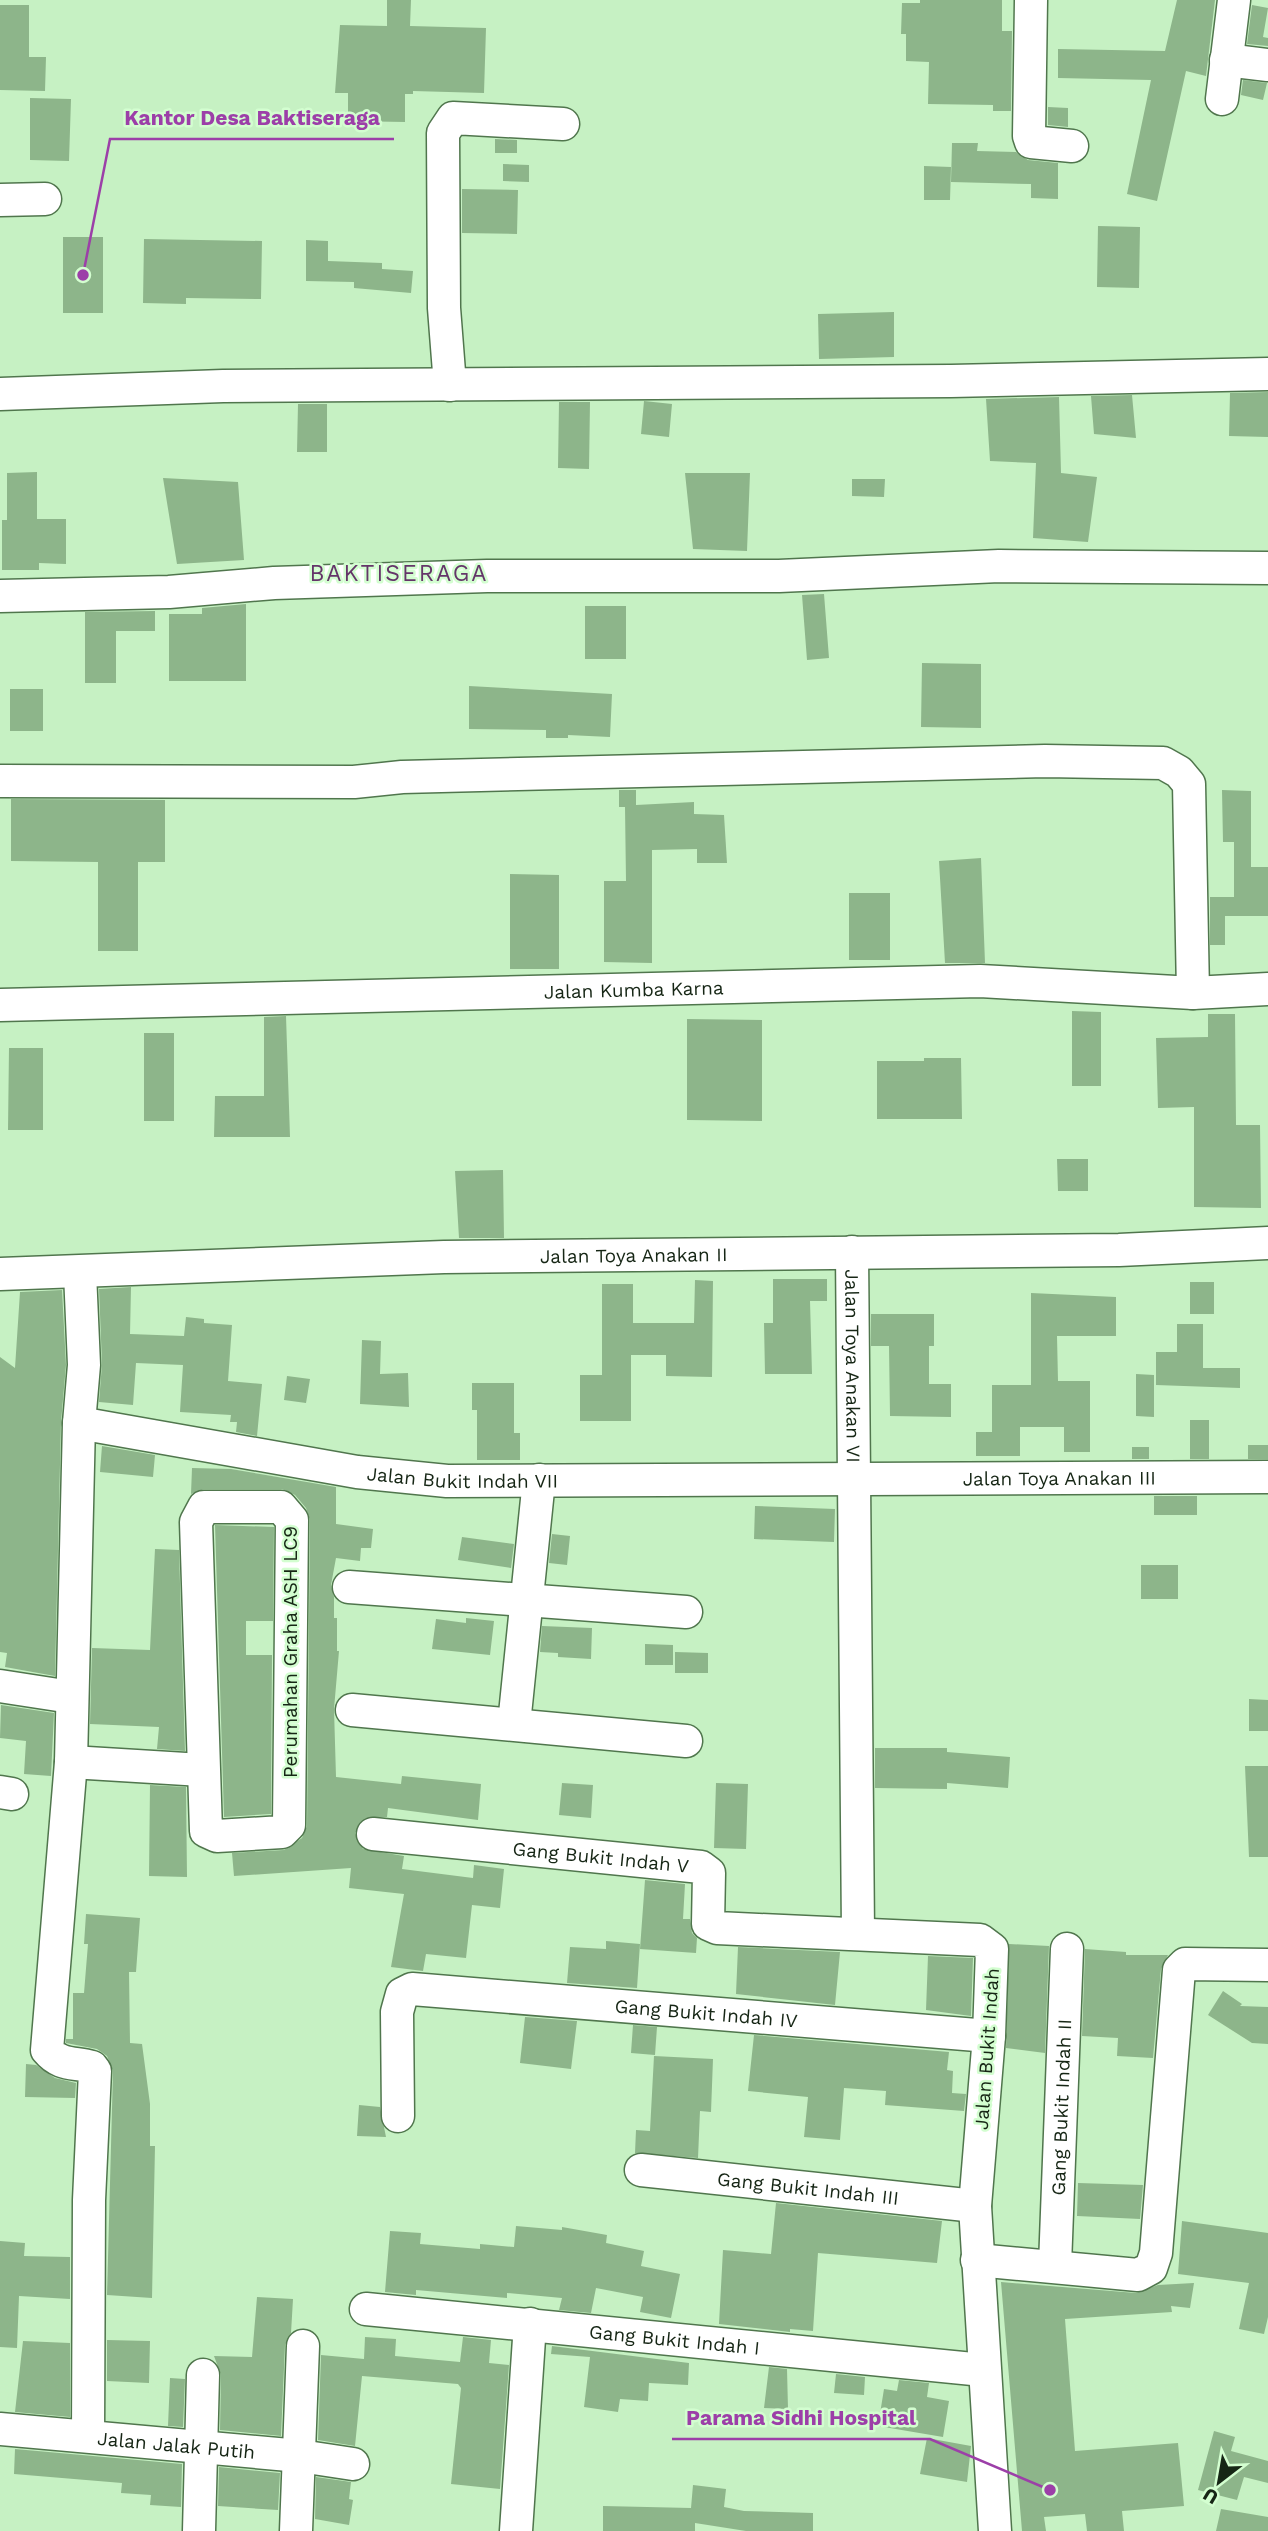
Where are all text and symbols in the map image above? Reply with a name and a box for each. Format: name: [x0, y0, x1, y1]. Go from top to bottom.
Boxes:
callout: Kantor Desa Baktiseraga: [110, 97, 394, 139]
text: Kantor Desa Baktiseraga: [124, 105, 381, 130]
district label: BAKTISERAGA: [310, 560, 488, 587]
street label: Jalan Kumba Karna: [544, 976, 724, 1003]
street label: Jalan Toya Anakan II: [540, 1243, 728, 1268]
street label: Jalan Toya Anakan VI: [841, 1269, 865, 1463]
street label: Jalan Bukit Indah VII: [366, 1462, 558, 1493]
street label: Jalan Toya Anakan III: [963, 1466, 1156, 1490]
street label: Perumahan Graha ASH LC9: [279, 1526, 302, 1778]
street label: Gang Bukit Indah V: [512, 1837, 690, 1877]
street label: Jalan Bukit Indah: [970, 1967, 1004, 2131]
street label: Gang Bukit Indah IV: [614, 1994, 799, 2032]
street label: Gang Bukit Indah II: [1046, 2018, 1076, 2196]
street label: Gang Bukit Indah III: [716, 2167, 900, 2209]
street label: Gang Bukit Indah I: [588, 2320, 761, 2359]
callout: Parama Sidhi Hospital: [672, 2397, 930, 2439]
text: Parama Sidhi Hospital: [686, 2405, 916, 2430]
street label: Jalan Jalak Putih: [96, 2426, 256, 2463]
north arrow: [1184, 2447, 1254, 2517]
text: U: [1199, 2483, 1222, 2509]

